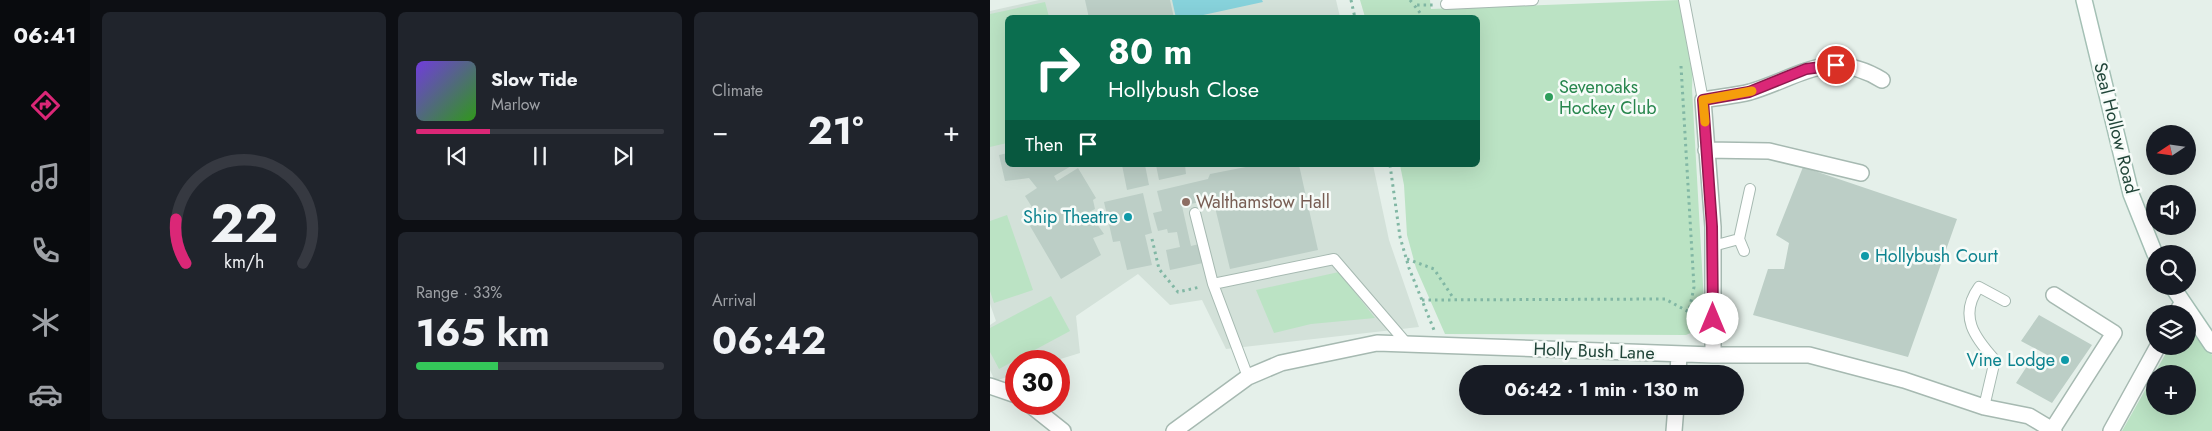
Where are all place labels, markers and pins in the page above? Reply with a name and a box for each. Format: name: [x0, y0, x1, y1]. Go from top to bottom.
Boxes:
pin: [1815, 44, 1857, 86]
place label: Sevenoaks Hockey Club: [1559, 74, 1656, 121]
marker: Sevenoaks Hockey Club: [1543, 91, 1555, 103]
place label: Walthamstow Hall: [1196, 189, 1330, 215]
marker: Walthamstow Hall: [1180, 196, 1192, 208]
place label: Ship Theatre: [1023, 204, 1118, 230]
marker: Ship Theatre: [1122, 211, 1134, 223]
place label: Hollybush Court: [1875, 243, 1998, 269]
marker: Hollybush Court: [1859, 250, 1871, 262]
place label: Vine Lodge: [1967, 347, 2055, 373]
marker: Vine Lodge: [2059, 354, 2071, 366]

